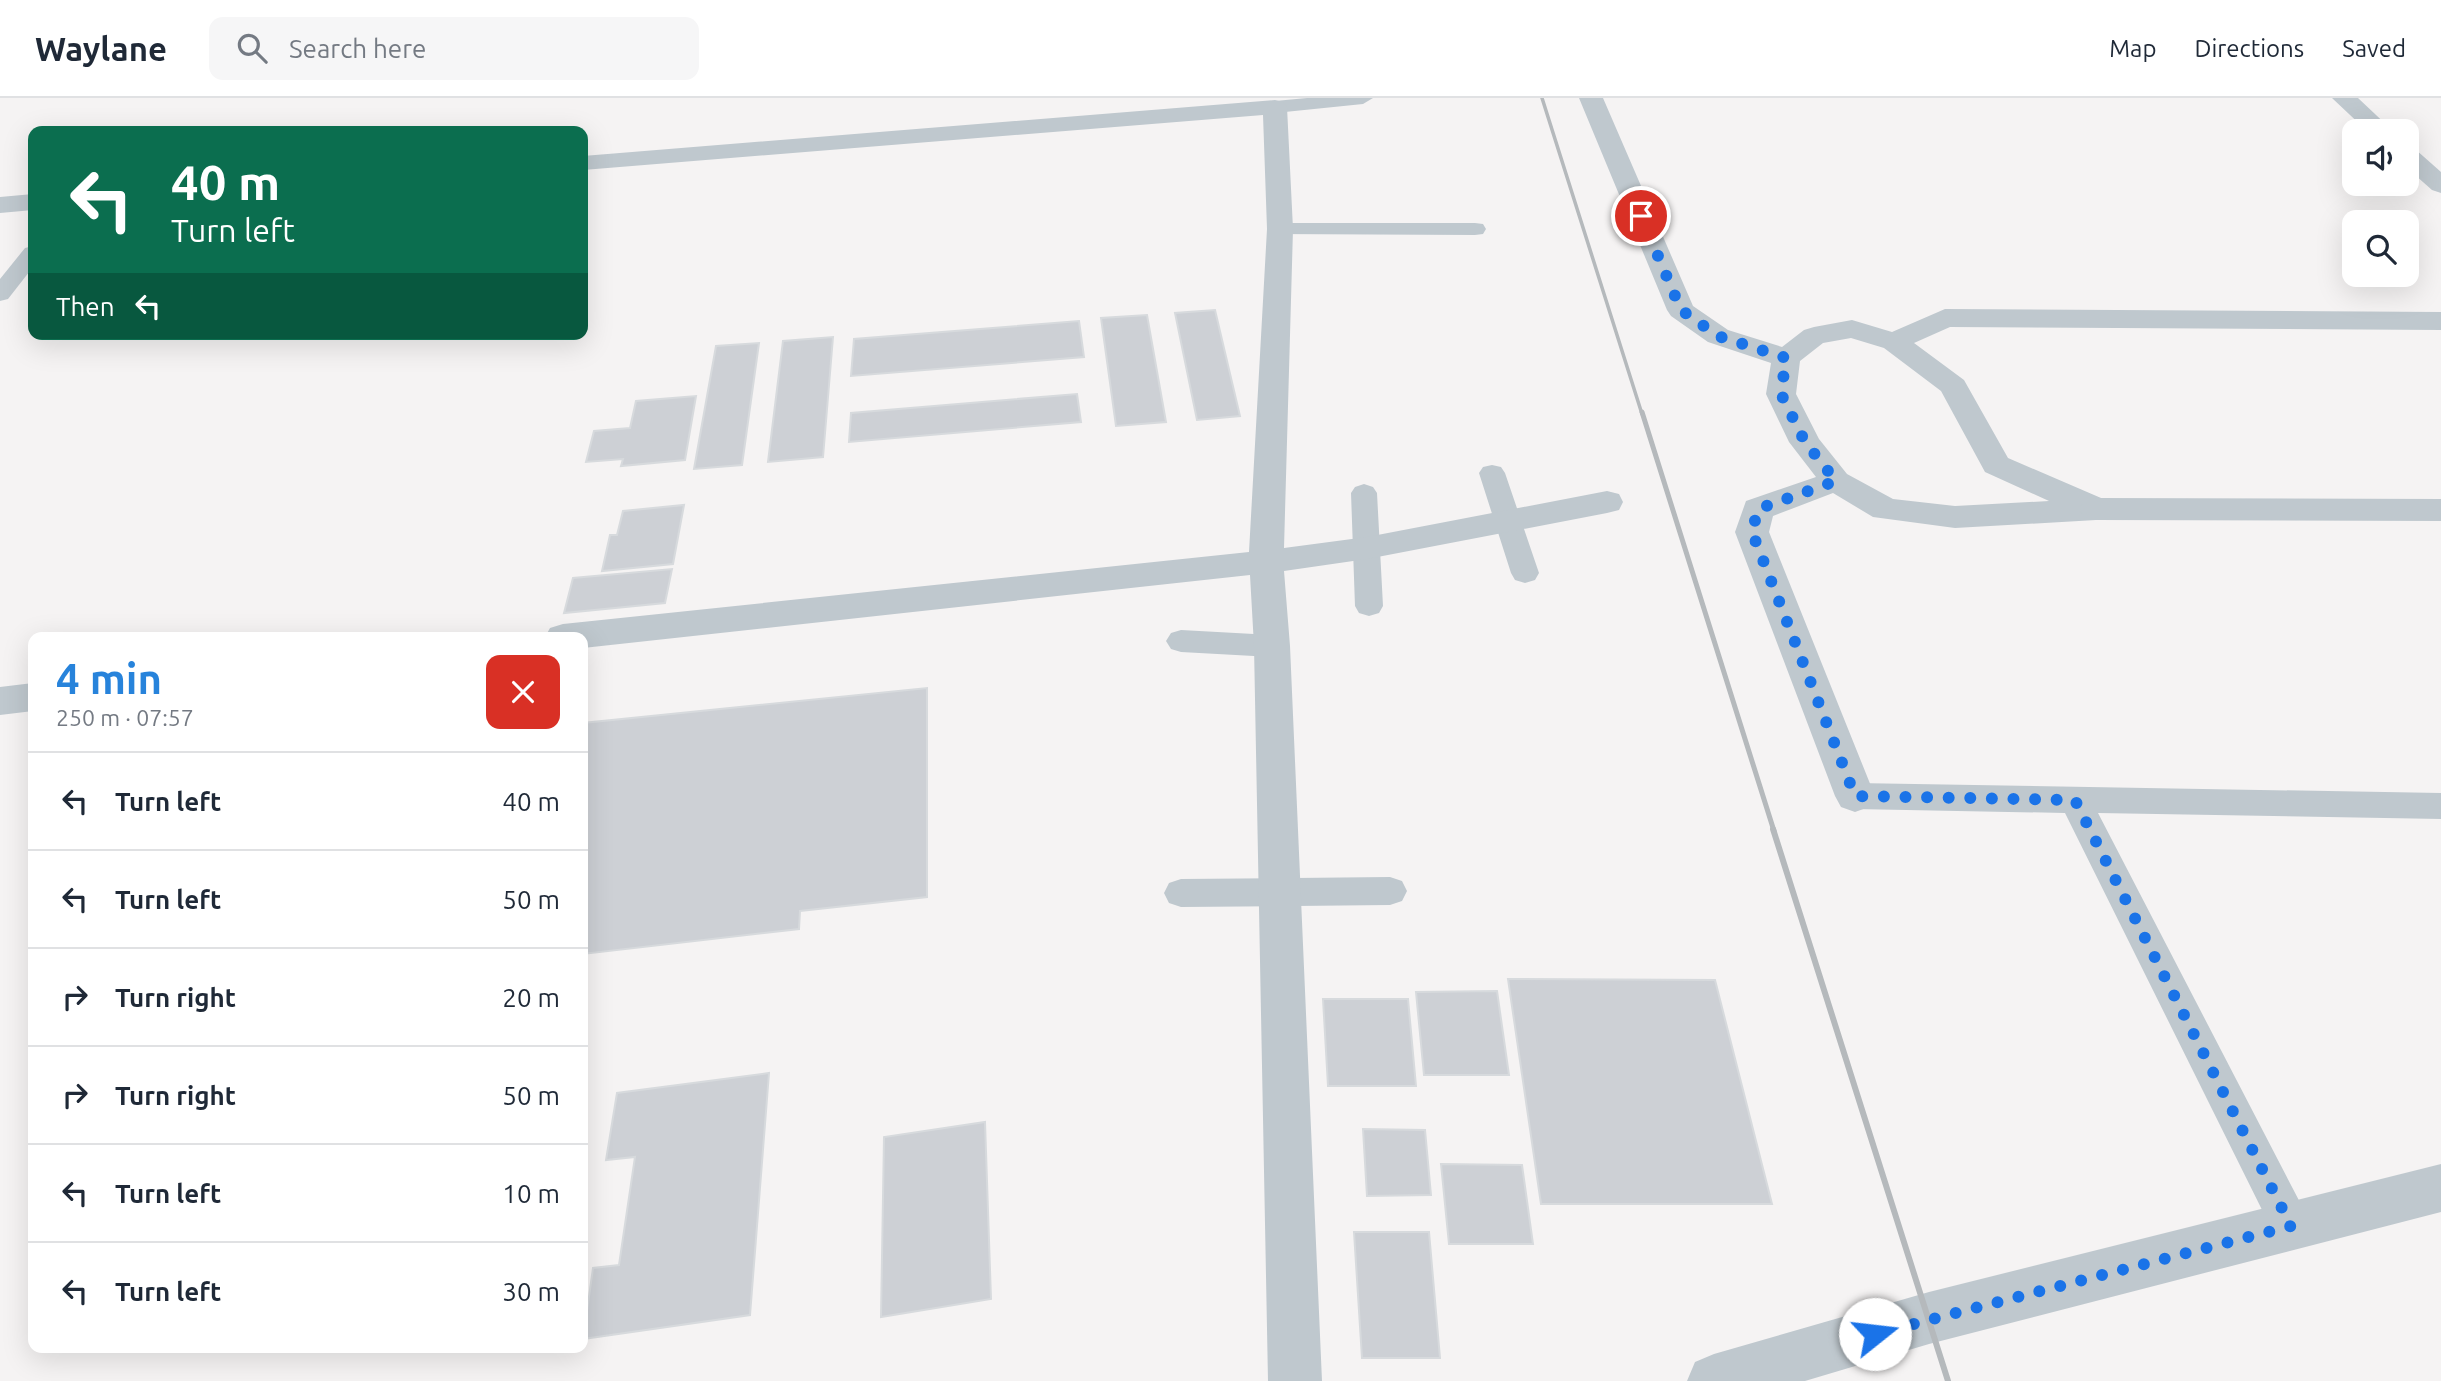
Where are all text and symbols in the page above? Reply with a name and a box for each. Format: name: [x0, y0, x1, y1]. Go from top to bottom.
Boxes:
search box: [209, 17, 699, 80]
icon: search: [233, 29, 271, 67]
text: Waylane: [35, 30, 167, 67]
text: Search here: [289, 34, 426, 63]
text: Map: [2109, 35, 2156, 62]
text: Directions: [2194, 35, 2304, 62]
text: Saved: [2342, 35, 2406, 62]
map controls: [2342, 119, 2419, 287]
button: sound: [2342, 119, 2419, 196]
icon: left: [56, 154, 147, 245]
text: 40 m: [171, 154, 280, 209]
pin: [1611, 186, 1671, 246]
icon: arrive: [1622, 197, 1660, 235]
button: search: [2342, 210, 2419, 287]
text: Turn left: [171, 212, 295, 248]
icon: left: [129, 287, 167, 325]
text: Then: [56, 292, 115, 321]
text: 4 min: [56, 655, 162, 702]
button: close: [486, 655, 560, 729]
text: 250 m · 07:57: [56, 705, 194, 730]
icon: left: [56, 782, 94, 820]
text: Turn left: [115, 787, 221, 816]
text: 40 m: [502, 787, 560, 816]
icon: left: [56, 880, 94, 918]
text: Turn left: [115, 885, 221, 914]
text: 50 m: [502, 885, 560, 914]
icon: right: [56, 978, 94, 1016]
text: Turn right: [115, 983, 236, 1012]
text: 20 m: [502, 983, 560, 1012]
icon: right: [56, 1076, 94, 1114]
text: Turn right: [115, 1081, 236, 1110]
text: 50 m: [502, 1081, 560, 1110]
icon: left: [56, 1174, 94, 1212]
text: Turn left: [115, 1179, 221, 1208]
text: 10 m: [502, 1179, 560, 1208]
icon: left: [56, 1272, 94, 1310]
text: Turn left: [115, 1277, 221, 1306]
text: 30 m: [502, 1277, 560, 1306]
position arrow: [1838, 1297, 1912, 1371]

